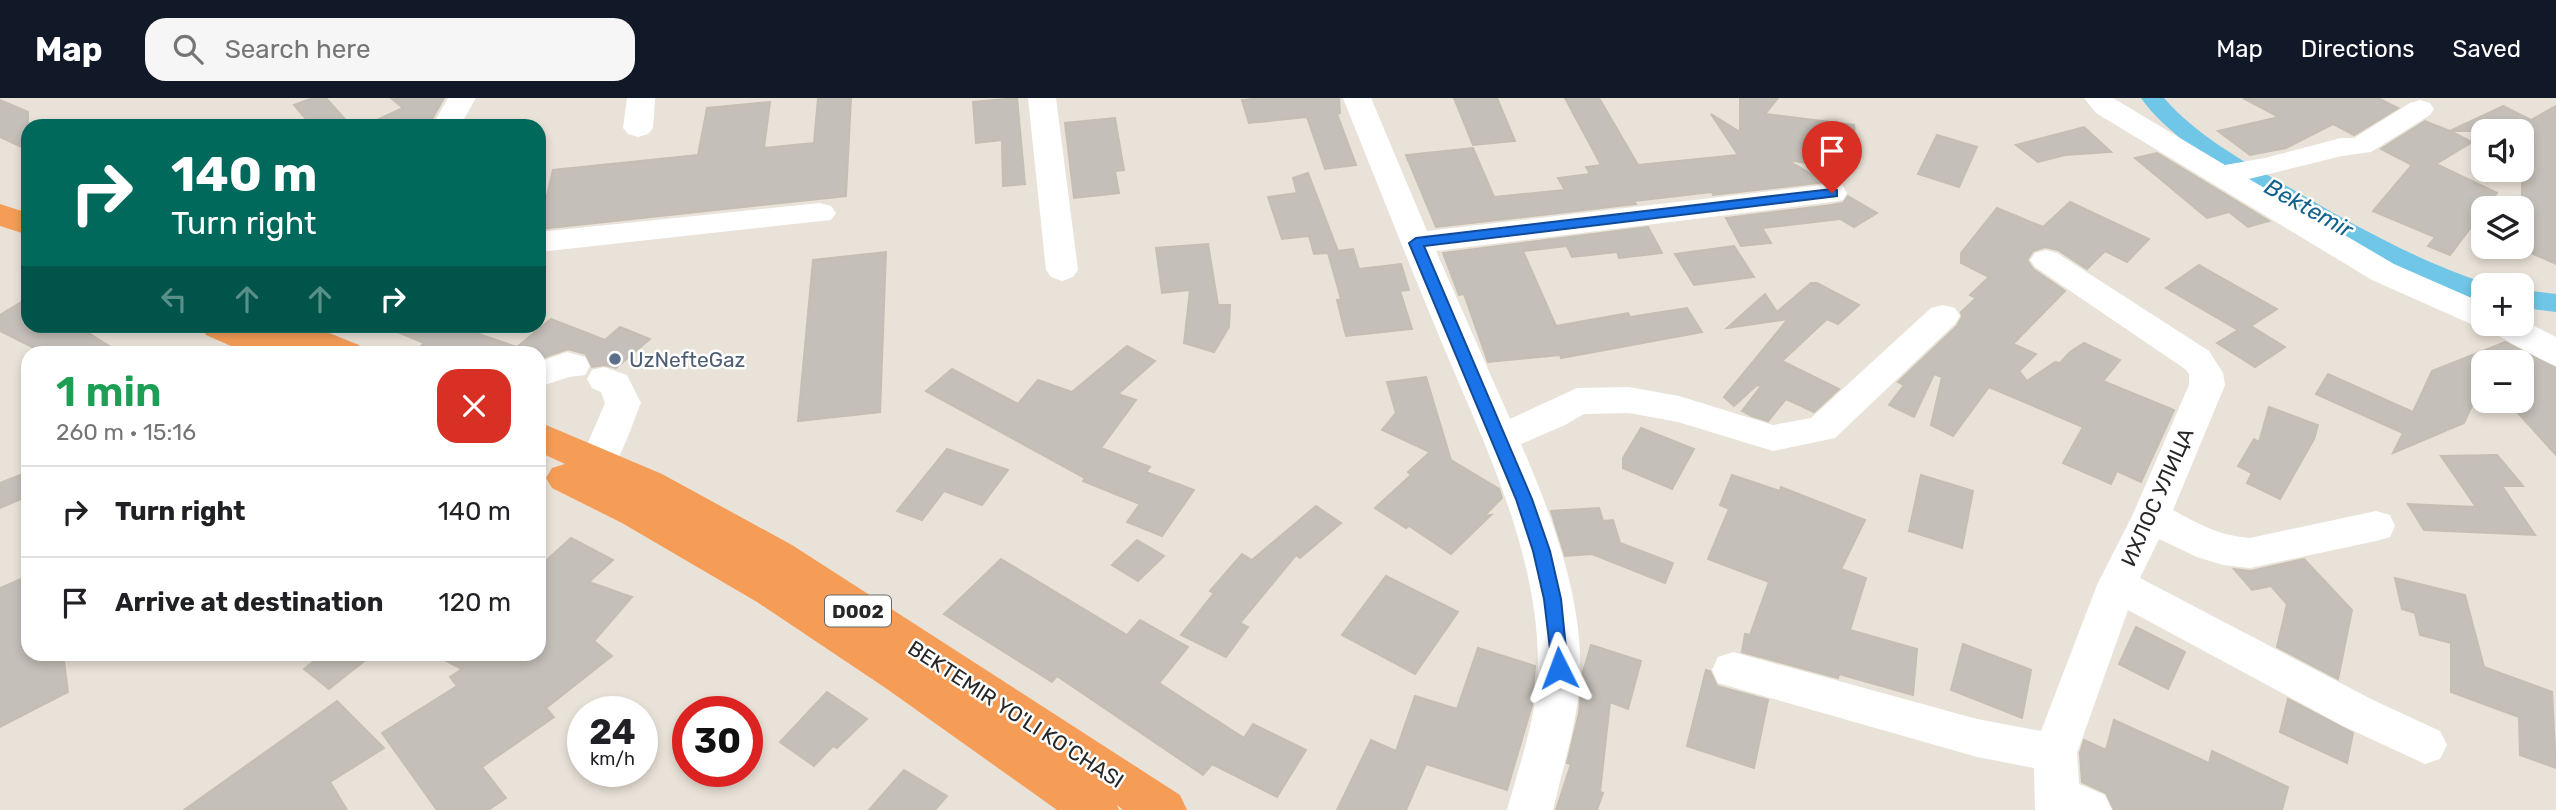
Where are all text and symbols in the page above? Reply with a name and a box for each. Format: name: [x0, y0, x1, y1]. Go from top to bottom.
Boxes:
search box: [145, 18, 635, 81]
text: Map: [35, 30, 103, 69]
icon: search: [169, 30, 207, 68]
text: Search here: [225, 34, 370, 65]
text: Map: [2216, 35, 2263, 63]
text: Directions: [2301, 35, 2414, 63]
text: Saved: [2452, 35, 2521, 63]
map controls: [2471, 119, 2534, 413]
button: sound: [2471, 119, 2534, 182]
pin: [1802, 121, 1862, 193]
icon: arrive: [1813, 132, 1851, 170]
text: 140 m: [171, 145, 317, 203]
icon: right: [56, 147, 147, 238]
water label: Bektemir: [2260, 172, 2359, 244]
button: layers: [2471, 196, 2534, 259]
text: Turn right: [171, 204, 316, 242]
button: +: [2471, 273, 2534, 336]
icon: left: [155, 280, 193, 318]
icon: ahead: [228, 280, 266, 318]
icon: ahead: [301, 280, 339, 318]
icon: right: [374, 280, 412, 318]
place label: UzNefteGaz: [629, 347, 745, 372]
button: −: [2471, 350, 2534, 413]
marker: UzNefteGaz: [607, 351, 623, 367]
text: 1 min: [56, 367, 162, 417]
button: close: [437, 369, 511, 443]
text: 260 m · 15:16: [56, 418, 196, 446]
street label: ИХЛОС УЛИЦА: [2115, 424, 2199, 570]
icon: right: [56, 493, 94, 531]
text: Turn right: [115, 496, 245, 527]
text: 140 m: [438, 496, 511, 527]
icon: arrive: [56, 584, 94, 622]
text: Arrive at destination: [115, 587, 383, 618]
text: 120 m: [439, 587, 511, 618]
road number: D002: [825, 596, 891, 626]
position arrow: [1522, 631, 1596, 705]
street label: BEKTEMIR YO'LI KO'CHASI: [904, 635, 1128, 793]
speed limit sign: 30: [672, 696, 763, 787]
text: 24: [589, 711, 636, 753]
text: km/h: [590, 748, 635, 770]

